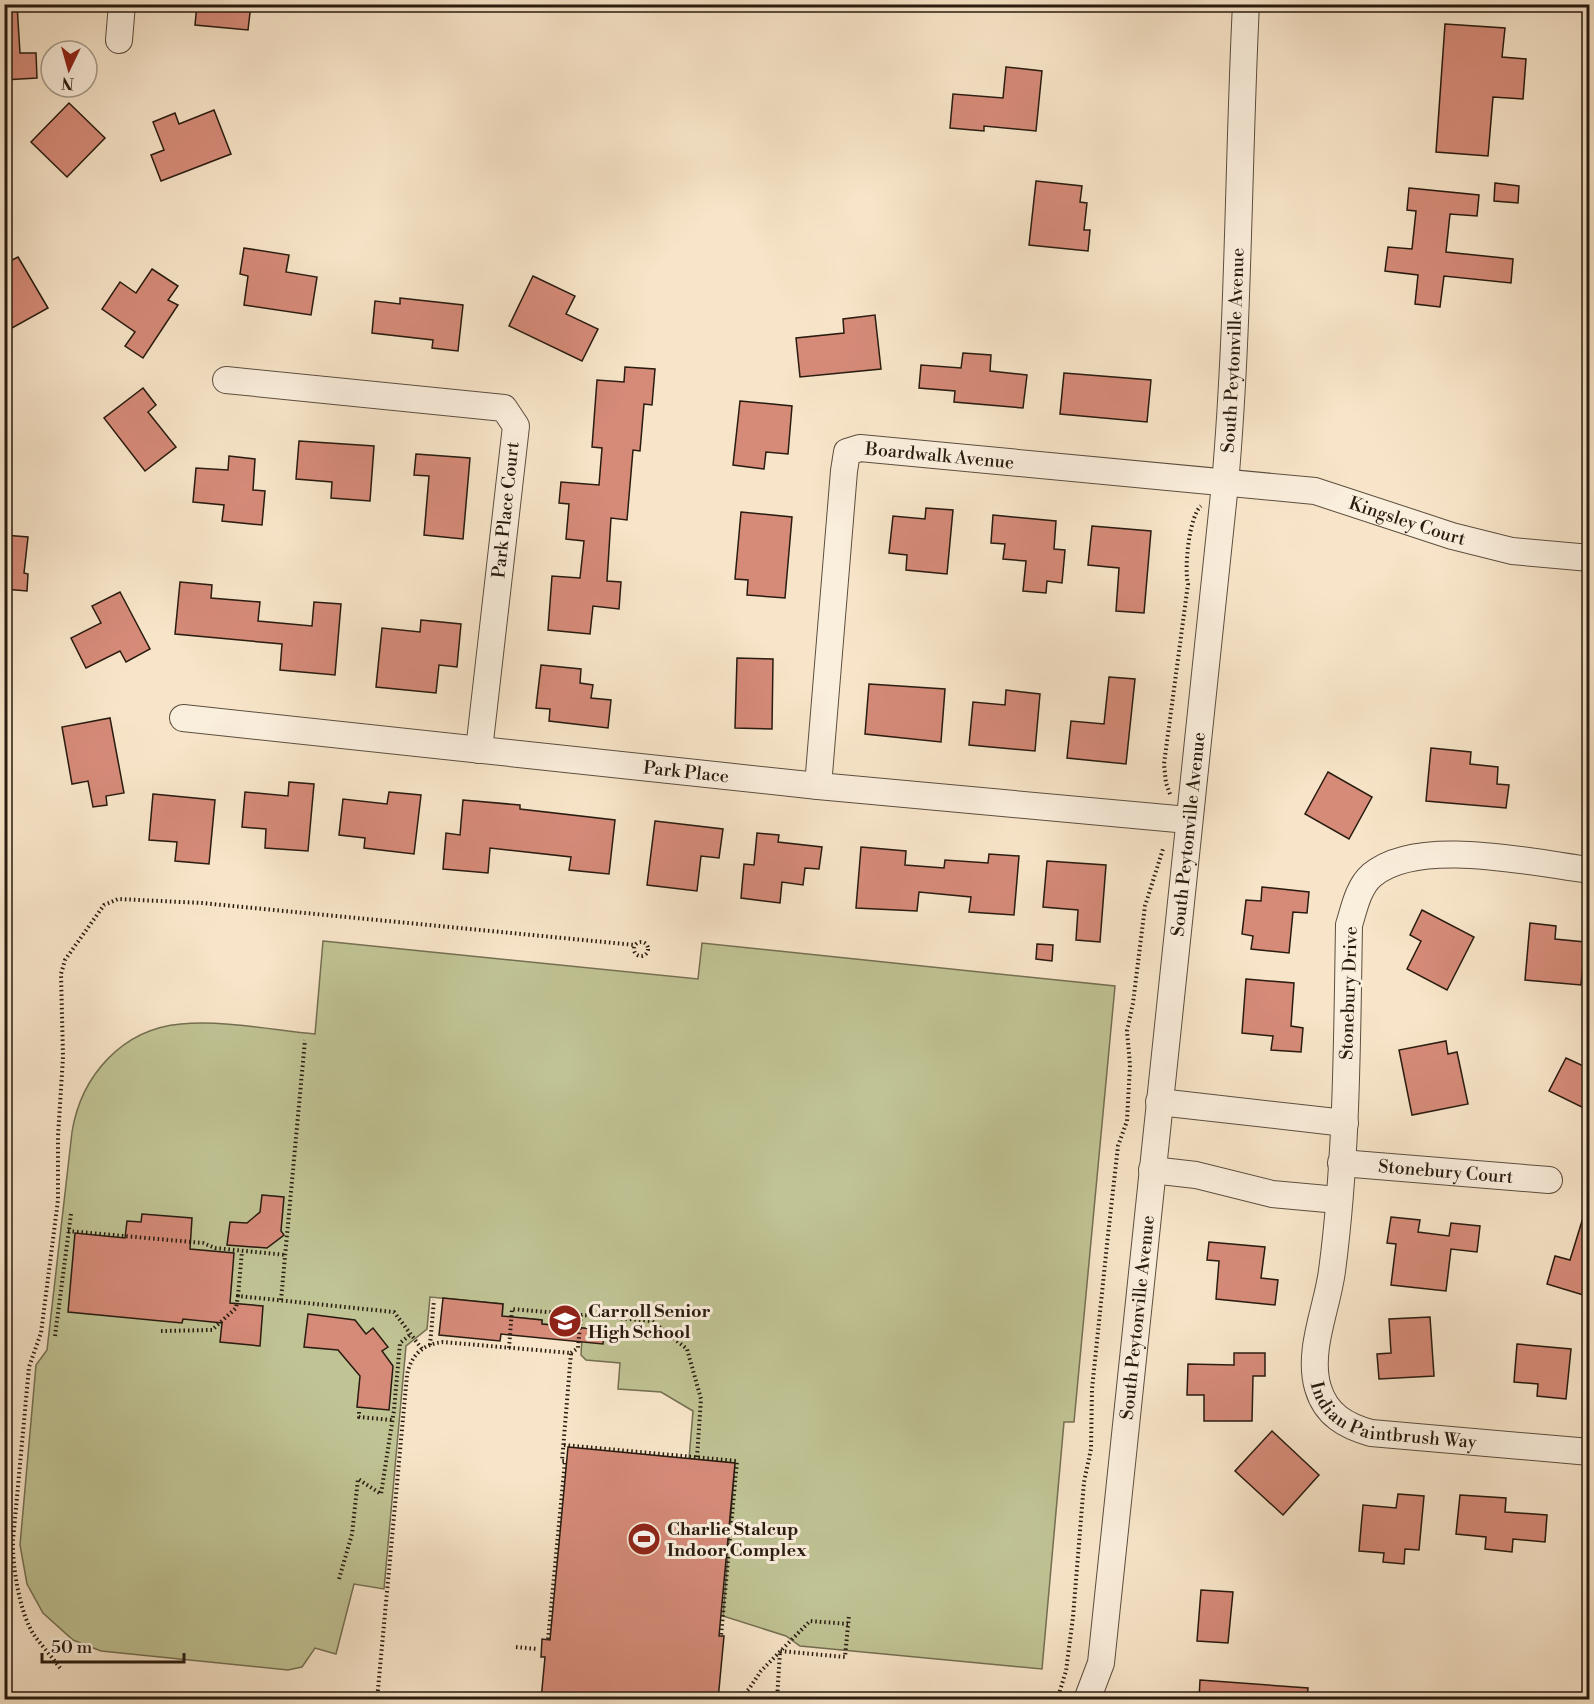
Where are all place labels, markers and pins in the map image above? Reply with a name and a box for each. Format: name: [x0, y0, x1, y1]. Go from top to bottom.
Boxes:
place label: Carroll Senior High School: [588, 1300, 711, 1344]
school or university icon: Carroll Senior High School: [547, 1303, 583, 1339]
place label: Charlie Stalcup Indoor Complex: [667, 1518, 807, 1562]
sports icon: Charlie Stalcup Indoor Complex: [626, 1521, 662, 1557]

